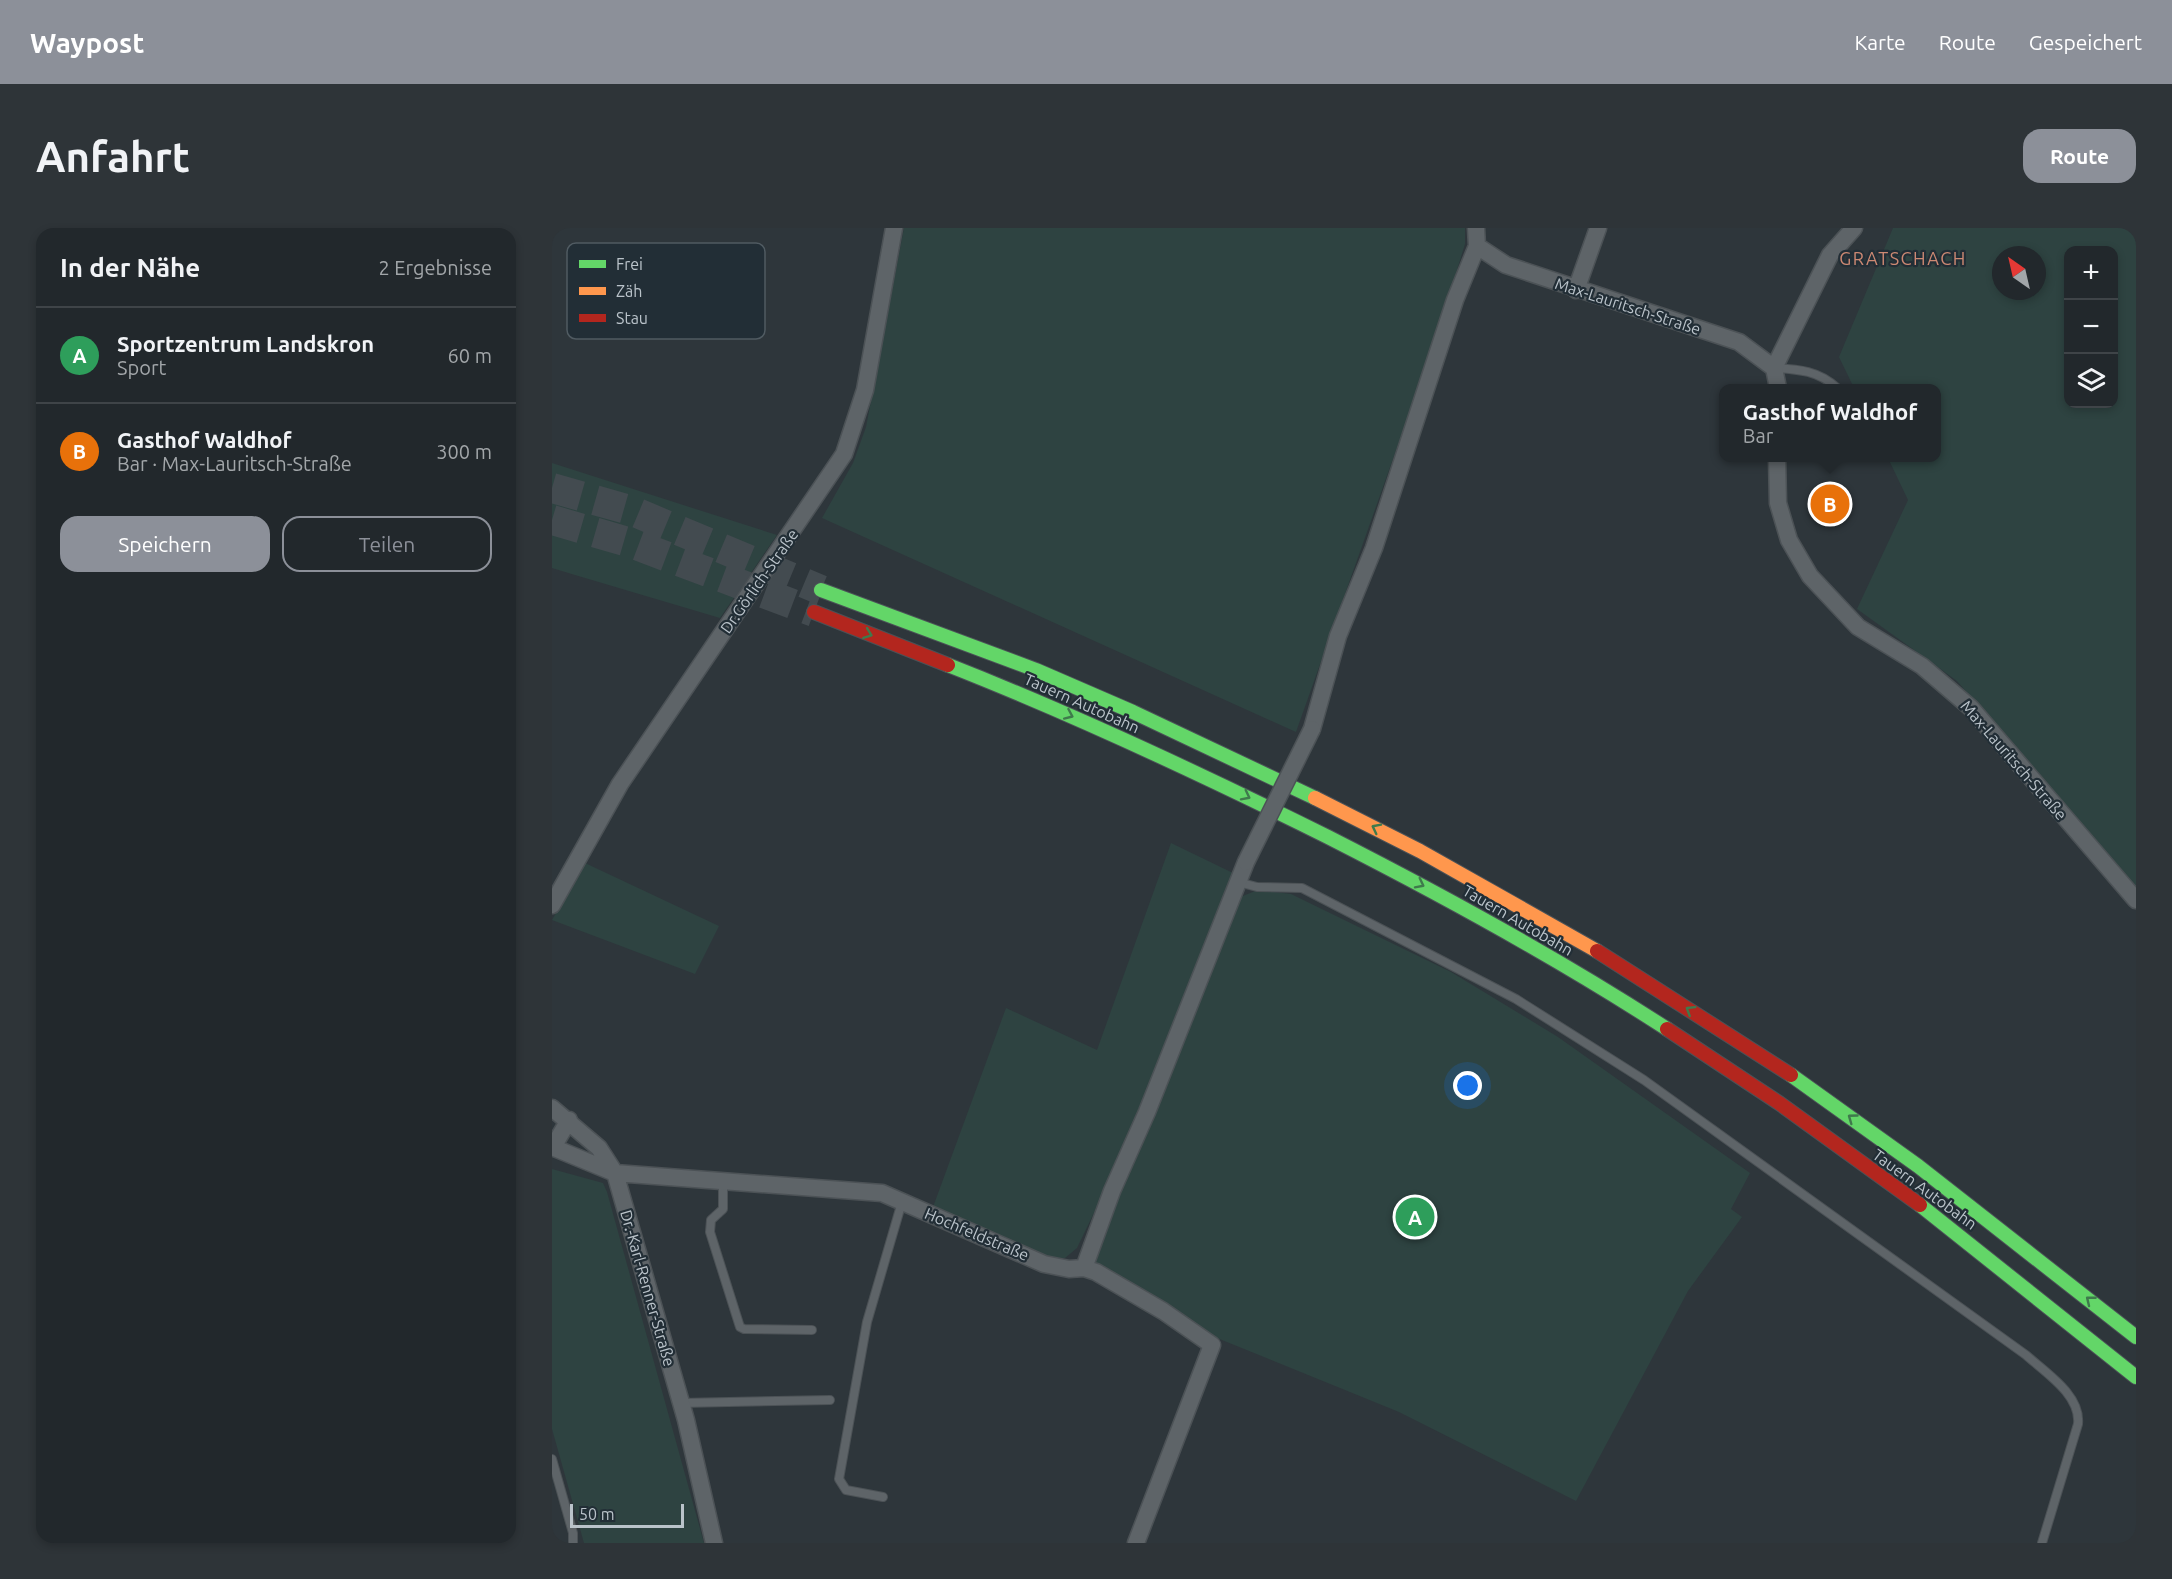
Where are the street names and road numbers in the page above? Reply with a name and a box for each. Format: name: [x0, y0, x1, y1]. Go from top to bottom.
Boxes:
street label: Max-Lauritsch-Straße: [1553, 274, 1703, 338]
street label: Dr.Görlich-Straße: [716, 525, 802, 637]
street label: Tauern Autobahn: [1022, 669, 1142, 737]
street label: Max-Lauritsch-Straße: [1957, 697, 2071, 823]
street label: Tauern Autobahn: [1460, 881, 1576, 959]
street label: Tauern Autobahn: [1869, 1145, 1981, 1233]
street label: Hochfeldstraße: [922, 1204, 1032, 1264]
street label: Dr.-Karl-Renner-Straße: [617, 1208, 679, 1368]

